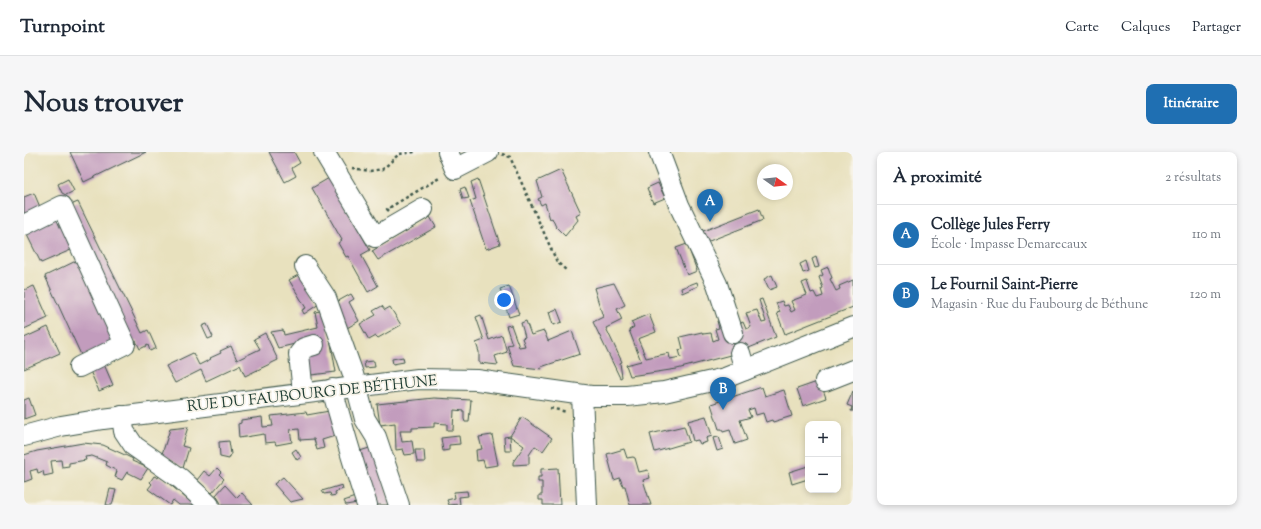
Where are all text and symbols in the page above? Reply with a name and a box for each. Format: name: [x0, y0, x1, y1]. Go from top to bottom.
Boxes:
text: Turnpoint: [20, 14, 105, 41]
text: Carte: [1065, 18, 1099, 38]
text: Calques: [1121, 18, 1170, 38]
text: Partager: [1192, 18, 1241, 38]
text: Nous trouver: [24, 84, 183, 124]
button: Itinéraire: [1146, 84, 1237, 124]
north arrow: [757, 164, 793, 200]
text: À proximité: [893, 166, 982, 190]
text: 2 résultats: [1165, 169, 1221, 187]
pin: A: [697, 189, 723, 222]
text: Collège Jules Ferry: [931, 215, 1050, 236]
text: A: [901, 226, 911, 244]
text: 110 m: [1192, 226, 1221, 244]
text: École · Impasse Demarecaux: [931, 236, 1087, 254]
text: Le Fournil Saint-Pierre: [931, 275, 1078, 296]
text: B: [902, 286, 910, 304]
text: 120 m: [1190, 286, 1221, 304]
your location: [494, 290, 514, 310]
text: Magasin · Rue du Faubourg de Béthune: [931, 296, 1148, 314]
street label: RUE DU FAUBOURG DE BÉTHUNE: [186, 370, 438, 418]
pin: B: [710, 377, 736, 410]
map controls: [805, 421, 841, 493]
button: +: [805, 421, 841, 457]
button: −: [805, 457, 841, 493]

